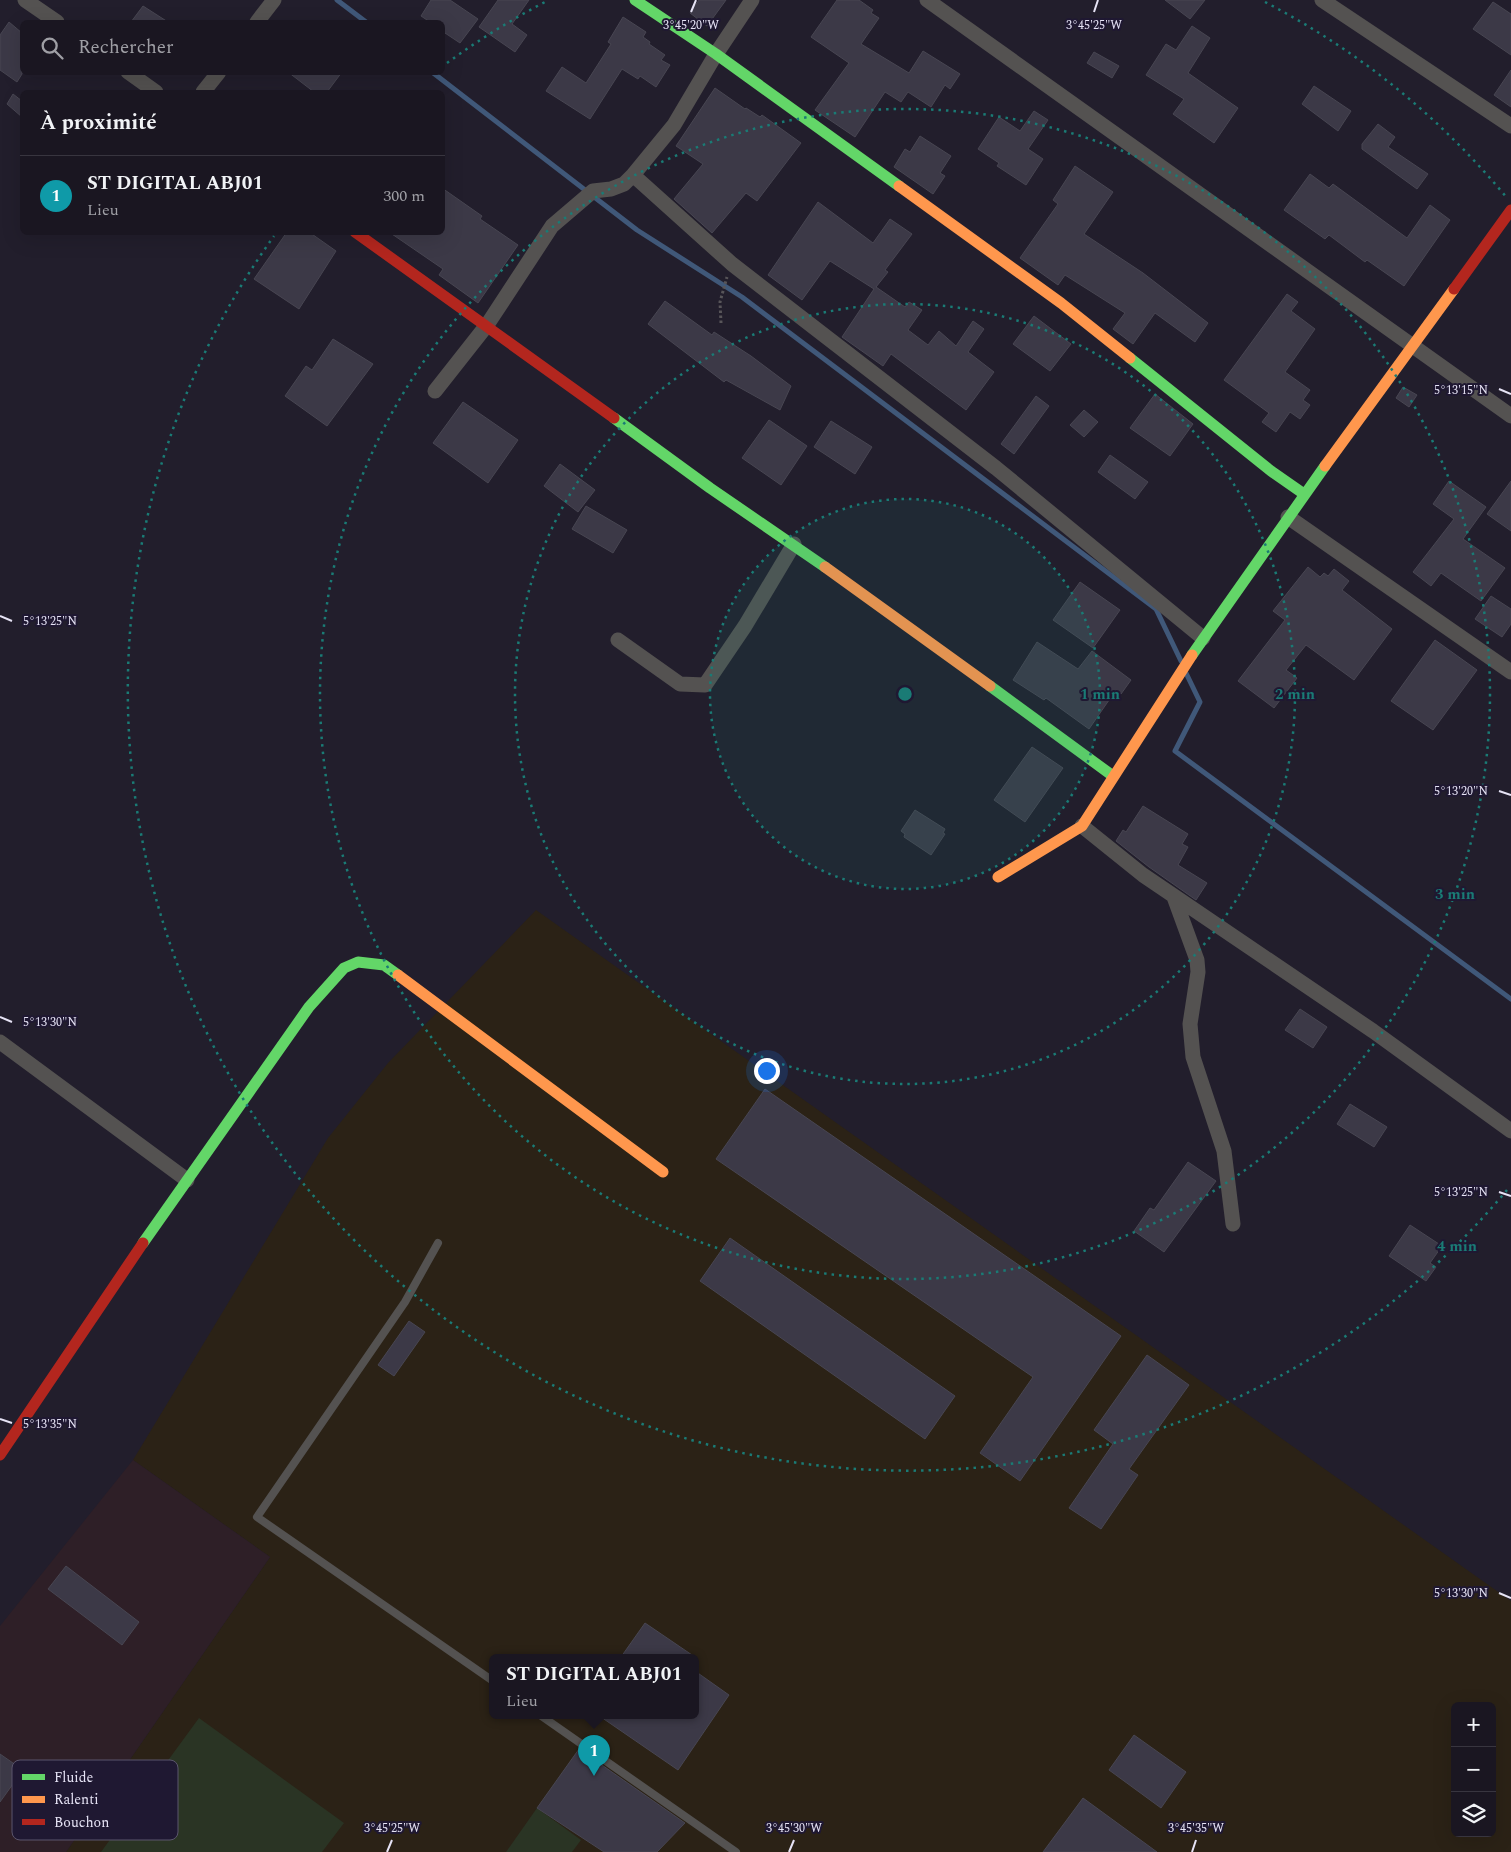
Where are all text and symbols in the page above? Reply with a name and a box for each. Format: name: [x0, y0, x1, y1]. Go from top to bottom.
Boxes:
text: 3°45'20"W: [663, 16, 719, 35]
text: 3°45'25"W: [1066, 16, 1122, 35]
search box: [20, 20, 445, 75]
text: Rechercher: [78, 33, 174, 62]
icon: search: [38, 34, 66, 62]
text: À proximité: [40, 107, 157, 139]
text: ST DIGITAL ABJ01: [87, 169, 263, 198]
text: 1: [52, 184, 60, 208]
text: 300 m: [383, 184, 425, 208]
text: Lieu: [87, 198, 119, 222]
text: 5°13'15"N: [1434, 381, 1488, 400]
text: 5°13'25"N: [23, 612, 77, 631]
text: 1 min: [1080, 683, 1120, 706]
text: 2 min: [1275, 683, 1315, 706]
centre of rings: [896, 685, 914, 703]
text: 5°13'20"N: [1434, 782, 1488, 801]
text: 3 min: [1435, 883, 1475, 906]
text: 5°13'30"N: [23, 1013, 77, 1032]
your location: [754, 1058, 780, 1084]
text: 5°13'25"N: [1434, 1183, 1488, 1202]
text: 4 min: [1437, 1235, 1477, 1258]
text: 5°13'35"N: [23, 1415, 77, 1434]
text: 5°13'30"N: [1434, 1584, 1488, 1603]
popup: [489, 1654, 699, 1719]
text: ST DIGITAL ABJ01: [506, 1660, 682, 1689]
text: Lieu: [506, 1689, 538, 1713]
map controls: [1451, 1702, 1496, 1837]
button: +: [1451, 1702, 1496, 1747]
pin: 1: [578, 1735, 610, 1776]
button: −: [1451, 1747, 1496, 1792]
legend: [12, 1760, 178, 1840]
text: Fluide: [54, 1767, 93, 1788]
text: Ralenti: [54, 1789, 99, 1810]
button: layers: [1451, 1792, 1496, 1837]
text: Bouchon: [54, 1812, 109, 1833]
text: 3°45'25"W: [364, 1819, 420, 1838]
text: 3°45'30"W: [766, 1819, 822, 1838]
text: 3°45'35"W: [1168, 1819, 1224, 1838]

